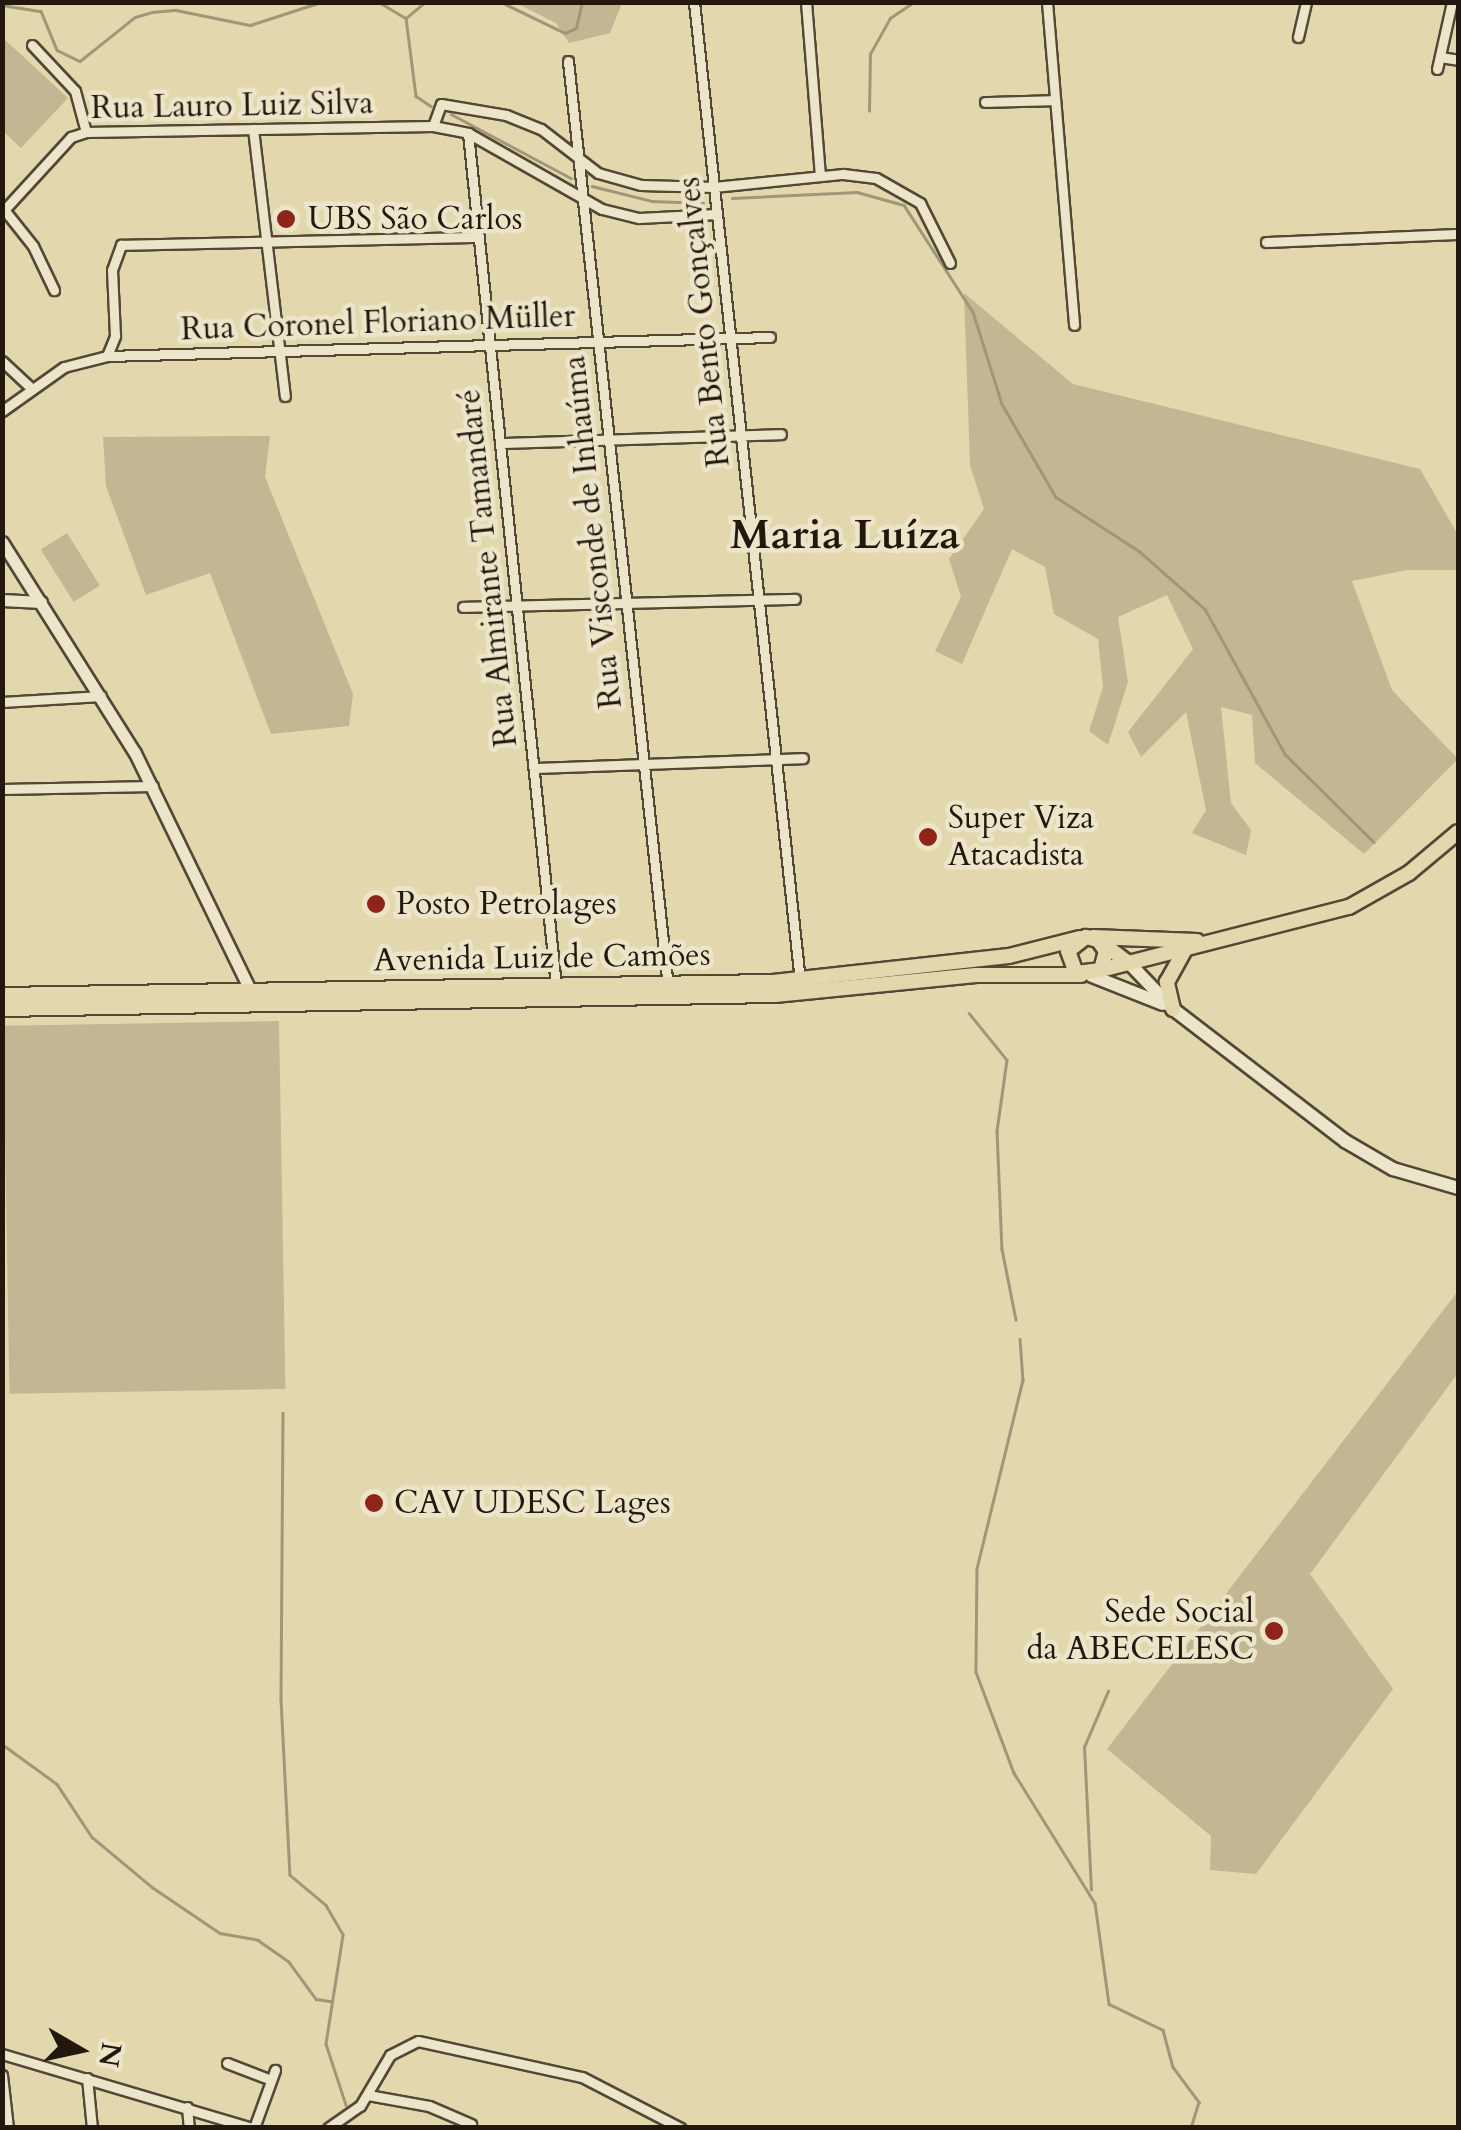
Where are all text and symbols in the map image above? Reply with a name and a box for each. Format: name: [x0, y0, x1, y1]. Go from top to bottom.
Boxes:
street label: Rua Lauro Luiz Silva: [90, 84, 374, 128]
street label: Rua Bento Gonçalves: [670, 175, 738, 469]
place label: UBS São Carlos: [308, 200, 522, 238]
marker: UBS São Carlos: [273, 206, 299, 232]
street label: Rua Coronel Floriano Müller: [180, 297, 576, 349]
street label: Rua Visconde de Inhaúma: [555, 354, 631, 710]
street label: Rua Almirante Tamandaré: [450, 387, 526, 749]
district label: Maria Luíza: [730, 510, 960, 560]
place label: Super Viza Atacadista: [948, 800, 1094, 875]
marker: Super Viza Atacadista: [917, 826, 939, 848]
place label: Posto Petrolages: [396, 885, 617, 923]
marker: Posto Petrolages: [365, 893, 387, 915]
street label: Avenida Luiz de Camões: [373, 936, 711, 980]
place label: CAV UDESC Lages: [394, 1484, 671, 1522]
marker: CAV UDESC Lages: [363, 1492, 385, 1514]
place label: Sede Social da ABECELESC: [1026, 1594, 1254, 1669]
marker: Sede Social da ABECELESC: [1263, 1620, 1285, 1642]
north arrow: [30, 2000, 130, 2100]
text: N: [89, 2040, 130, 2070]

